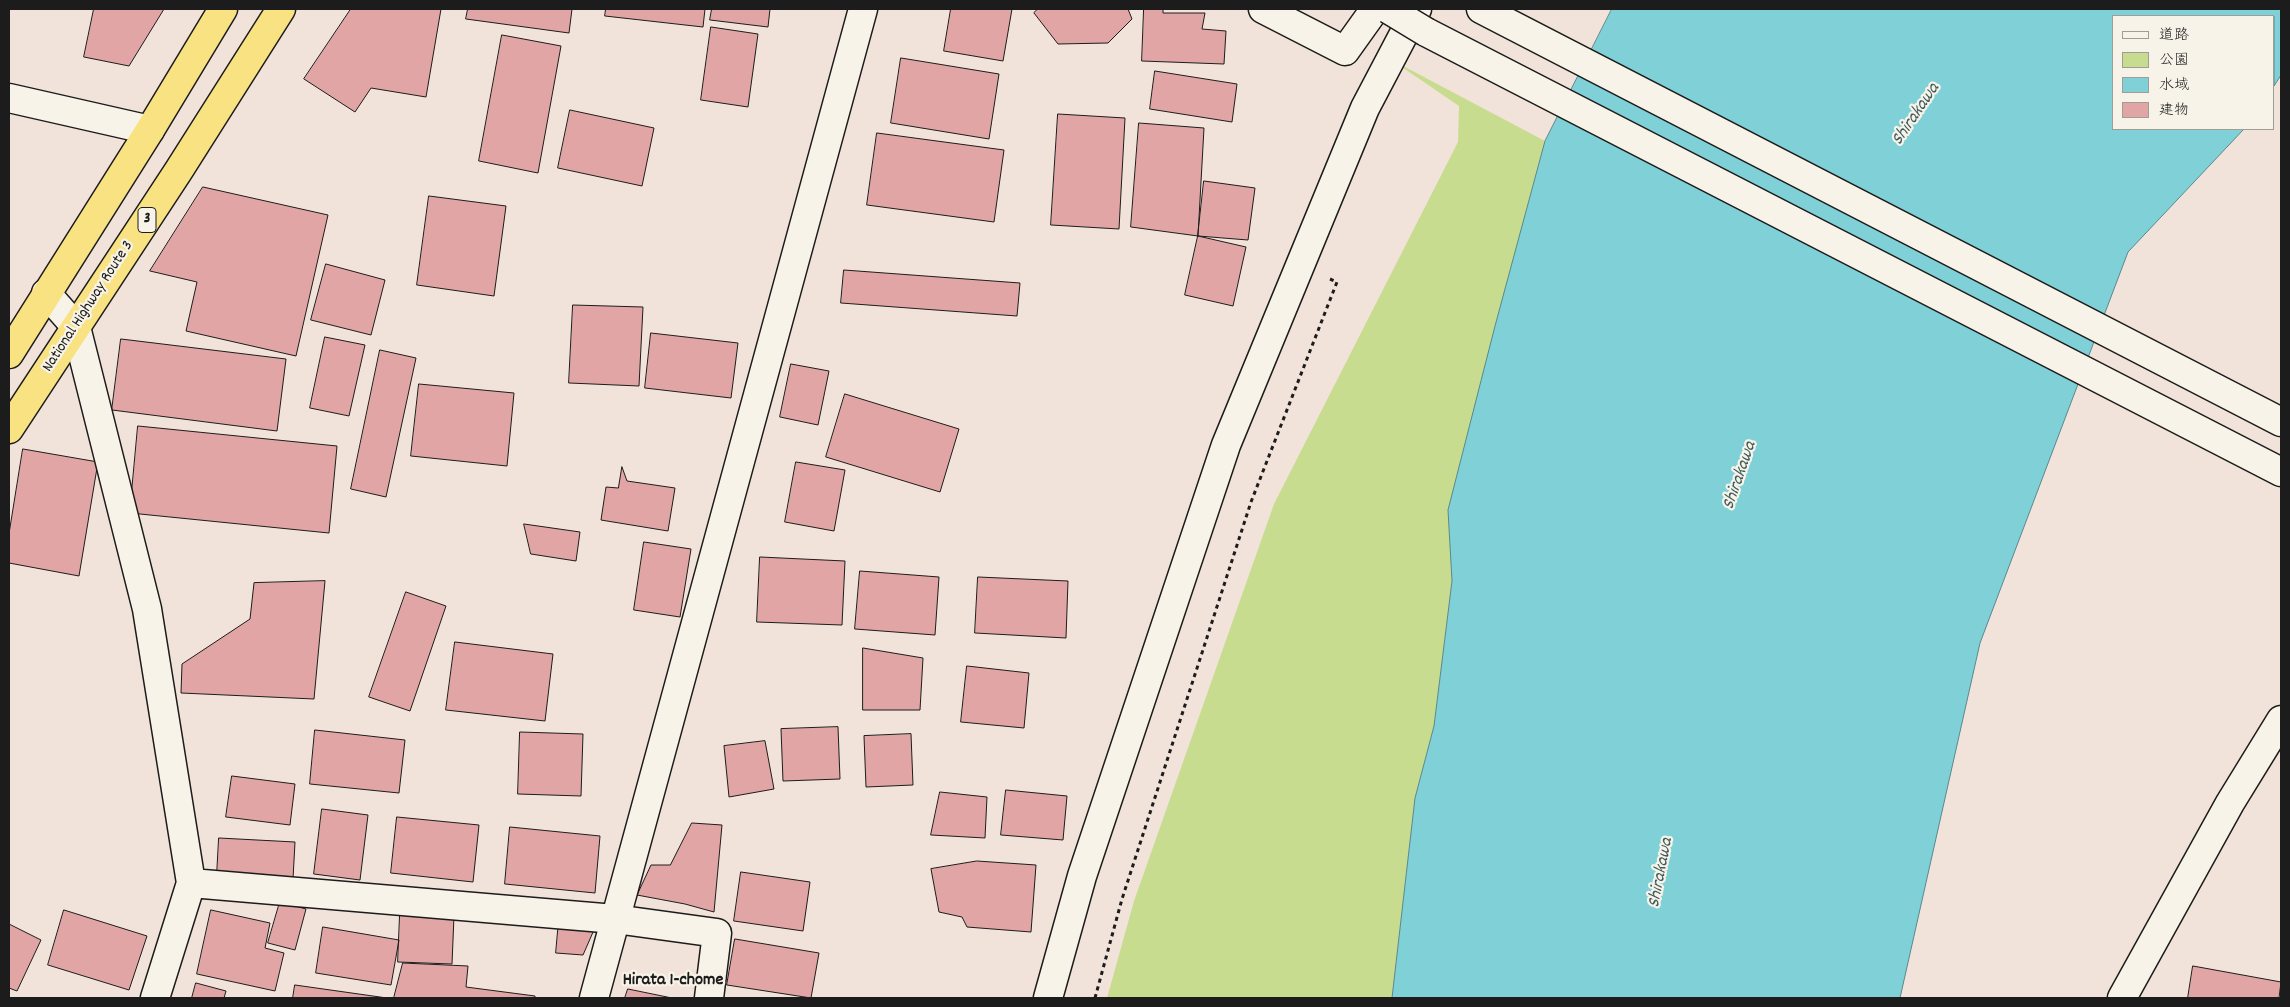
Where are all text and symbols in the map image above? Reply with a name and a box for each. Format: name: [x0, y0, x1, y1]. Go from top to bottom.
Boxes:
legend: [2112, 15, 2275, 130]
text: 道路: [2159, 25, 2189, 47]
text: 公園: [2159, 50, 2189, 72]
text: 水域: [2159, 75, 2189, 97]
water label: Shirakawa: [1888, 80, 1946, 150]
text: 建物: [2159, 100, 2189, 122]
road number: 3: [138, 208, 156, 232]
street label: National Highway Route 3: [39, 238, 139, 376]
water label: Shirakawa: [1719, 439, 1763, 513]
water label: Shirakawa: [1645, 836, 1679, 910]
district label: Hirata 1-chome: [623, 971, 723, 993]

